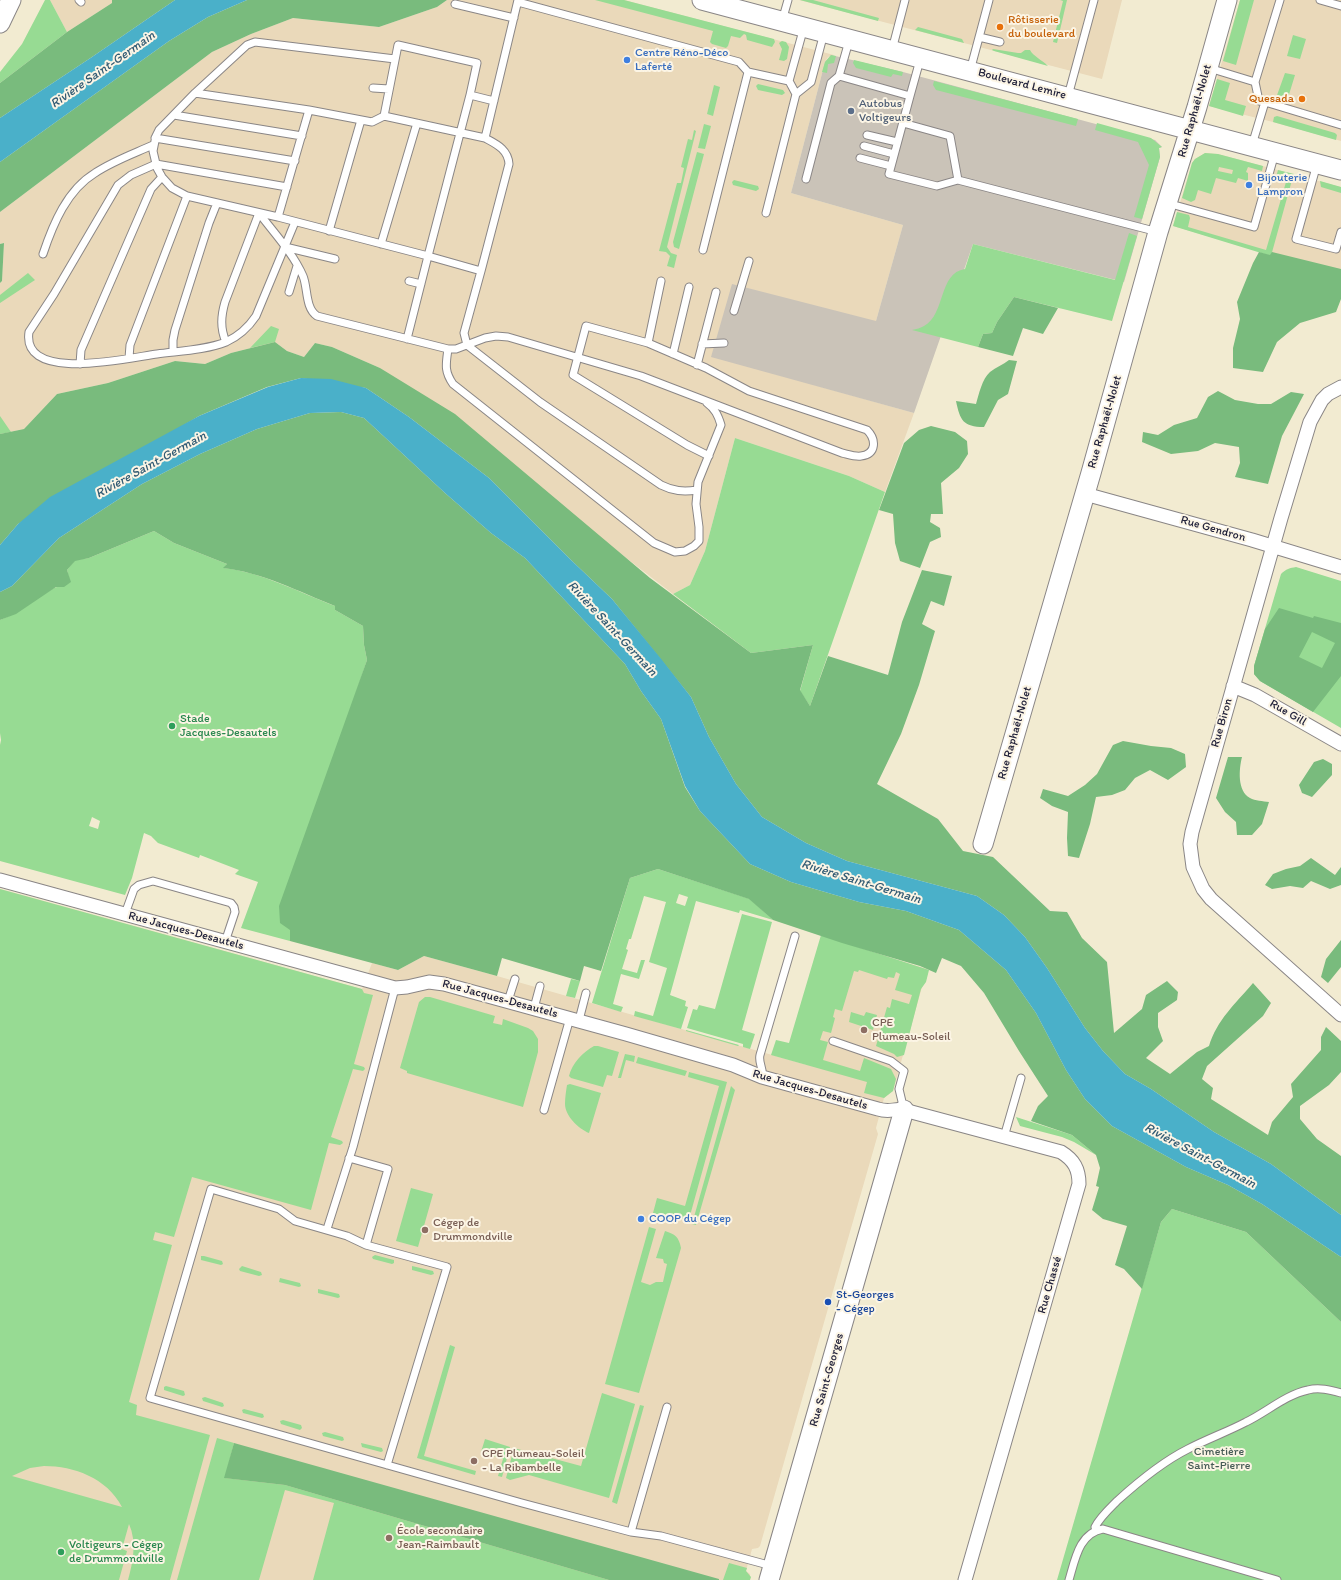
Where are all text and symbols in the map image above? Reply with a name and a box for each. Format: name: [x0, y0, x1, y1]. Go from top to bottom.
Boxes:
place label: Rôtisserie du boulevard: [1008, 13, 1075, 41]
marker: Rôtisserie du boulevard: [995, 22, 1005, 32]
water label: Rivière Saint-Germain: [48, 28, 158, 112]
place label: Centre Réno-Déco Laferté: [635, 46, 728, 74]
marker: Centre Réno-Déco Laferté: [622, 55, 632, 65]
street label: Rue Raphaël-Nolet: [1175, 63, 1215, 159]
street label: Boulevard Lemire: [976, 65, 1068, 103]
place label: Quesada: [1249, 92, 1294, 106]
marker: Quesada: [1297, 94, 1307, 104]
place label: Autobus Voltigeurs: [859, 97, 911, 125]
marker: Autobus Voltigeurs: [846, 106, 856, 116]
place label: Bijouterie Lampron: [1257, 171, 1307, 199]
marker: Bijouterie Lampron: [1244, 180, 1254, 190]
street label: Rue Raphaël-Nolet: [1085, 374, 1125, 470]
water label: Rivière Saint-Germain: [93, 428, 209, 502]
street label: Rue Gendron: [1179, 513, 1247, 545]
water label: Rivière Saint-Germain: [564, 578, 660, 680]
street label: Rue Raphaël-Nolet: [995, 685, 1035, 781]
street label: Rue Biron: [1208, 697, 1236, 749]
street label: Rue Gill: [1267, 697, 1309, 729]
place label: Stade Jacques-Desautels: [180, 712, 277, 740]
marker: Stade Jacques-Desautels: [167, 721, 177, 731]
water label: Rivière Saint-Germain: [799, 856, 923, 908]
street label: Rue Jacques-Desautels: [127, 909, 245, 953]
street label: Rue Jacques-Desautels: [441, 977, 559, 1021]
place label: CPE Plumeau-Soleil: [872, 1016, 950, 1044]
marker: CPE Plumeau-Soleil: [859, 1025, 869, 1035]
street label: Rue Jacques-Desautels: [751, 1067, 869, 1113]
water label: Rivière Saint-Germain: [1142, 1120, 1258, 1192]
place label: COOP du Cégep: [649, 1212, 731, 1226]
marker: COOP du Cégep: [636, 1214, 646, 1224]
place label: Cégep de Drummondville: [433, 1216, 513, 1244]
marker: Cégep de Drummondville: [420, 1225, 430, 1235]
street label: Rue Chassé: [1035, 1255, 1065, 1315]
place label: St-Georges - Cégep: [836, 1288, 894, 1316]
marker: St-Georges - Cégep: [823, 1297, 833, 1307]
street label: Rue Saint-Georges: [807, 1332, 847, 1428]
park label: Cimetière Saint-Pierre: [1188, 1445, 1250, 1473]
place label: CPE Plumeau-Soleil - La Ribambelle: [482, 1447, 584, 1475]
marker: CPE Plumeau-Soleil - La Ribambelle: [469, 1456, 479, 1466]
place label: École secondaire Jean-Raimbault: [397, 1524, 483, 1552]
marker: École secondaire Jean-Raimbault: [384, 1533, 394, 1543]
place label: Voltigeurs - Cégep de Drummondville: [69, 1538, 164, 1566]
marker: Voltigeurs - Cégep de Drummondville: [56, 1547, 66, 1557]

